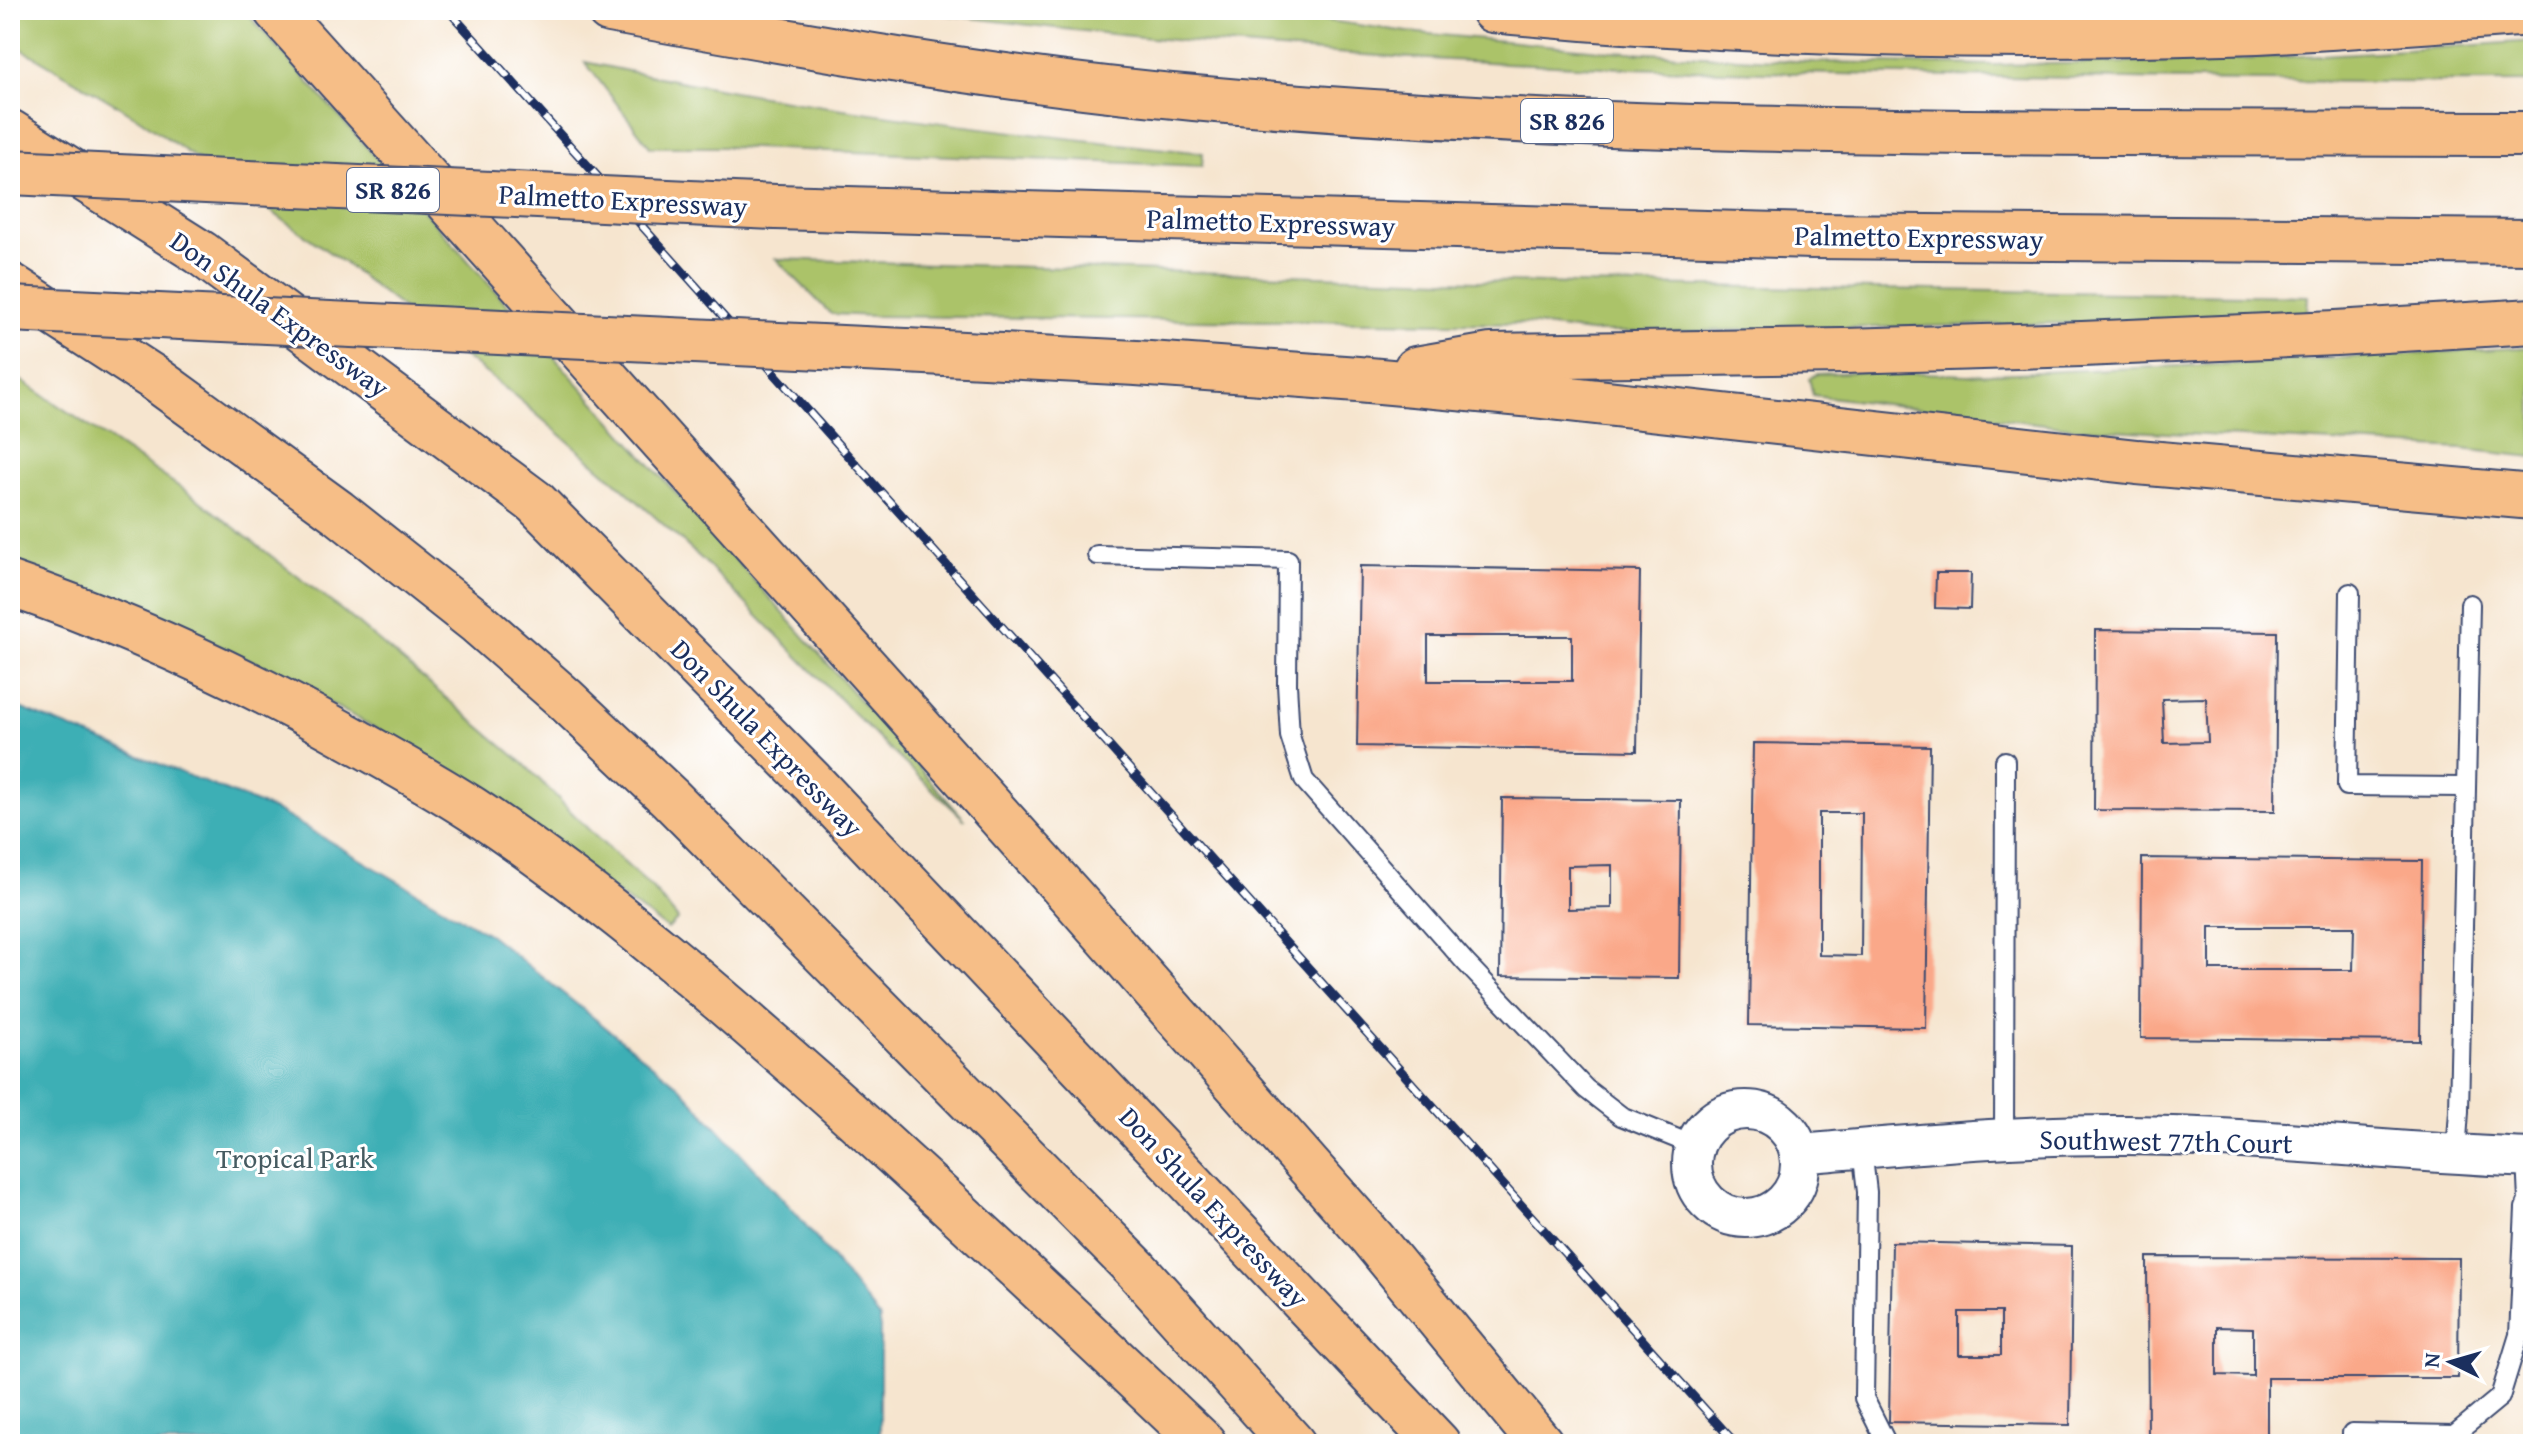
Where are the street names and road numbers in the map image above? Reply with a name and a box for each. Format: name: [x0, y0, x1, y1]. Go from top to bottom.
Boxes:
road number: SR 826: [1521, 99, 1613, 143]
road number: SR 826: [347, 168, 439, 212]
street label: Palmetto Expressway: [498, 173, 748, 226]
street label: Palmetto Expressway: [1146, 197, 1396, 246]
street label: Palmetto Expressway: [1794, 214, 2044, 259]
street label: Don Shula Expressway: [162, 220, 398, 407]
street label: Don Shula Expressway: [662, 629, 873, 846]
street label: Don Shula Expressway: [1110, 1097, 1319, 1316]
street label: Southwest 77th Court: [2039, 1118, 2293, 1163]

